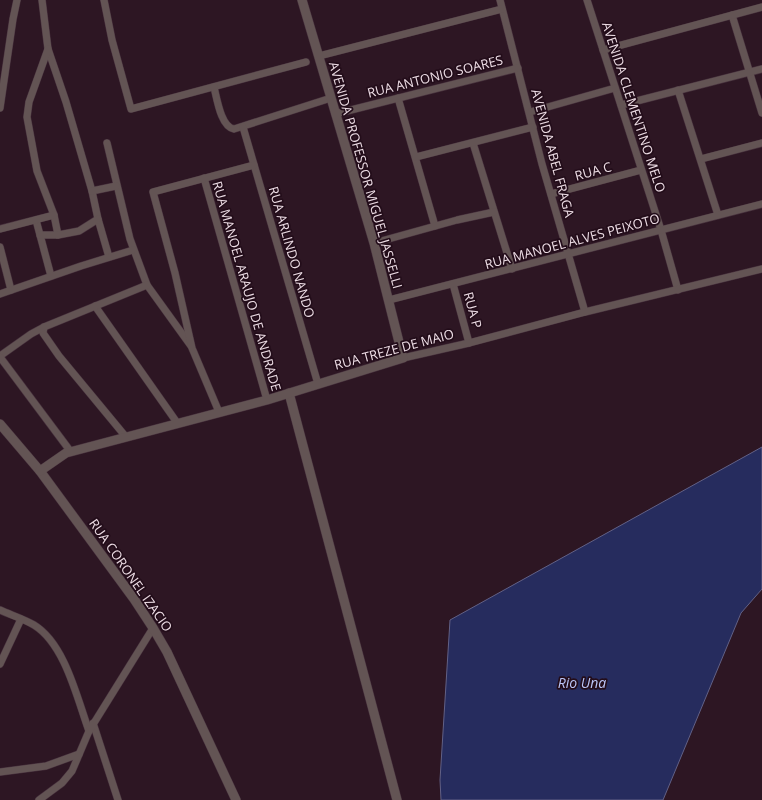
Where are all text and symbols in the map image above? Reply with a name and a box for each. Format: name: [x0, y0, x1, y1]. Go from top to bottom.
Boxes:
street label: AVENIDA CLEMENTINO MELO: [598, 19, 670, 195]
street label: RUA ANTONIO SOARES: [365, 50, 505, 102]
street label: AVENIDA PROFESSOR MIGUEL JASSELLI: [325, 59, 407, 291]
street label: AVENIDA ABEL FRAGA: [527, 87, 579, 220]
street label: RUA C: [573, 157, 613, 185]
street label: RUA MANOEL ARAUJO DE ANDRADE: [208, 179, 286, 393]
street label: RUA ARLINDO NANDO: [265, 184, 319, 320]
street label: RUA MANOEL ALVES PEIXOTO: [483, 209, 661, 273]
street label: RUA P: [460, 290, 487, 330]
street label: RUA TREZE DE MAIO: [332, 324, 456, 374]
street label: RUA CORONEL IZACIO: [85, 515, 177, 635]
water label: Rio Una: [558, 673, 606, 692]

